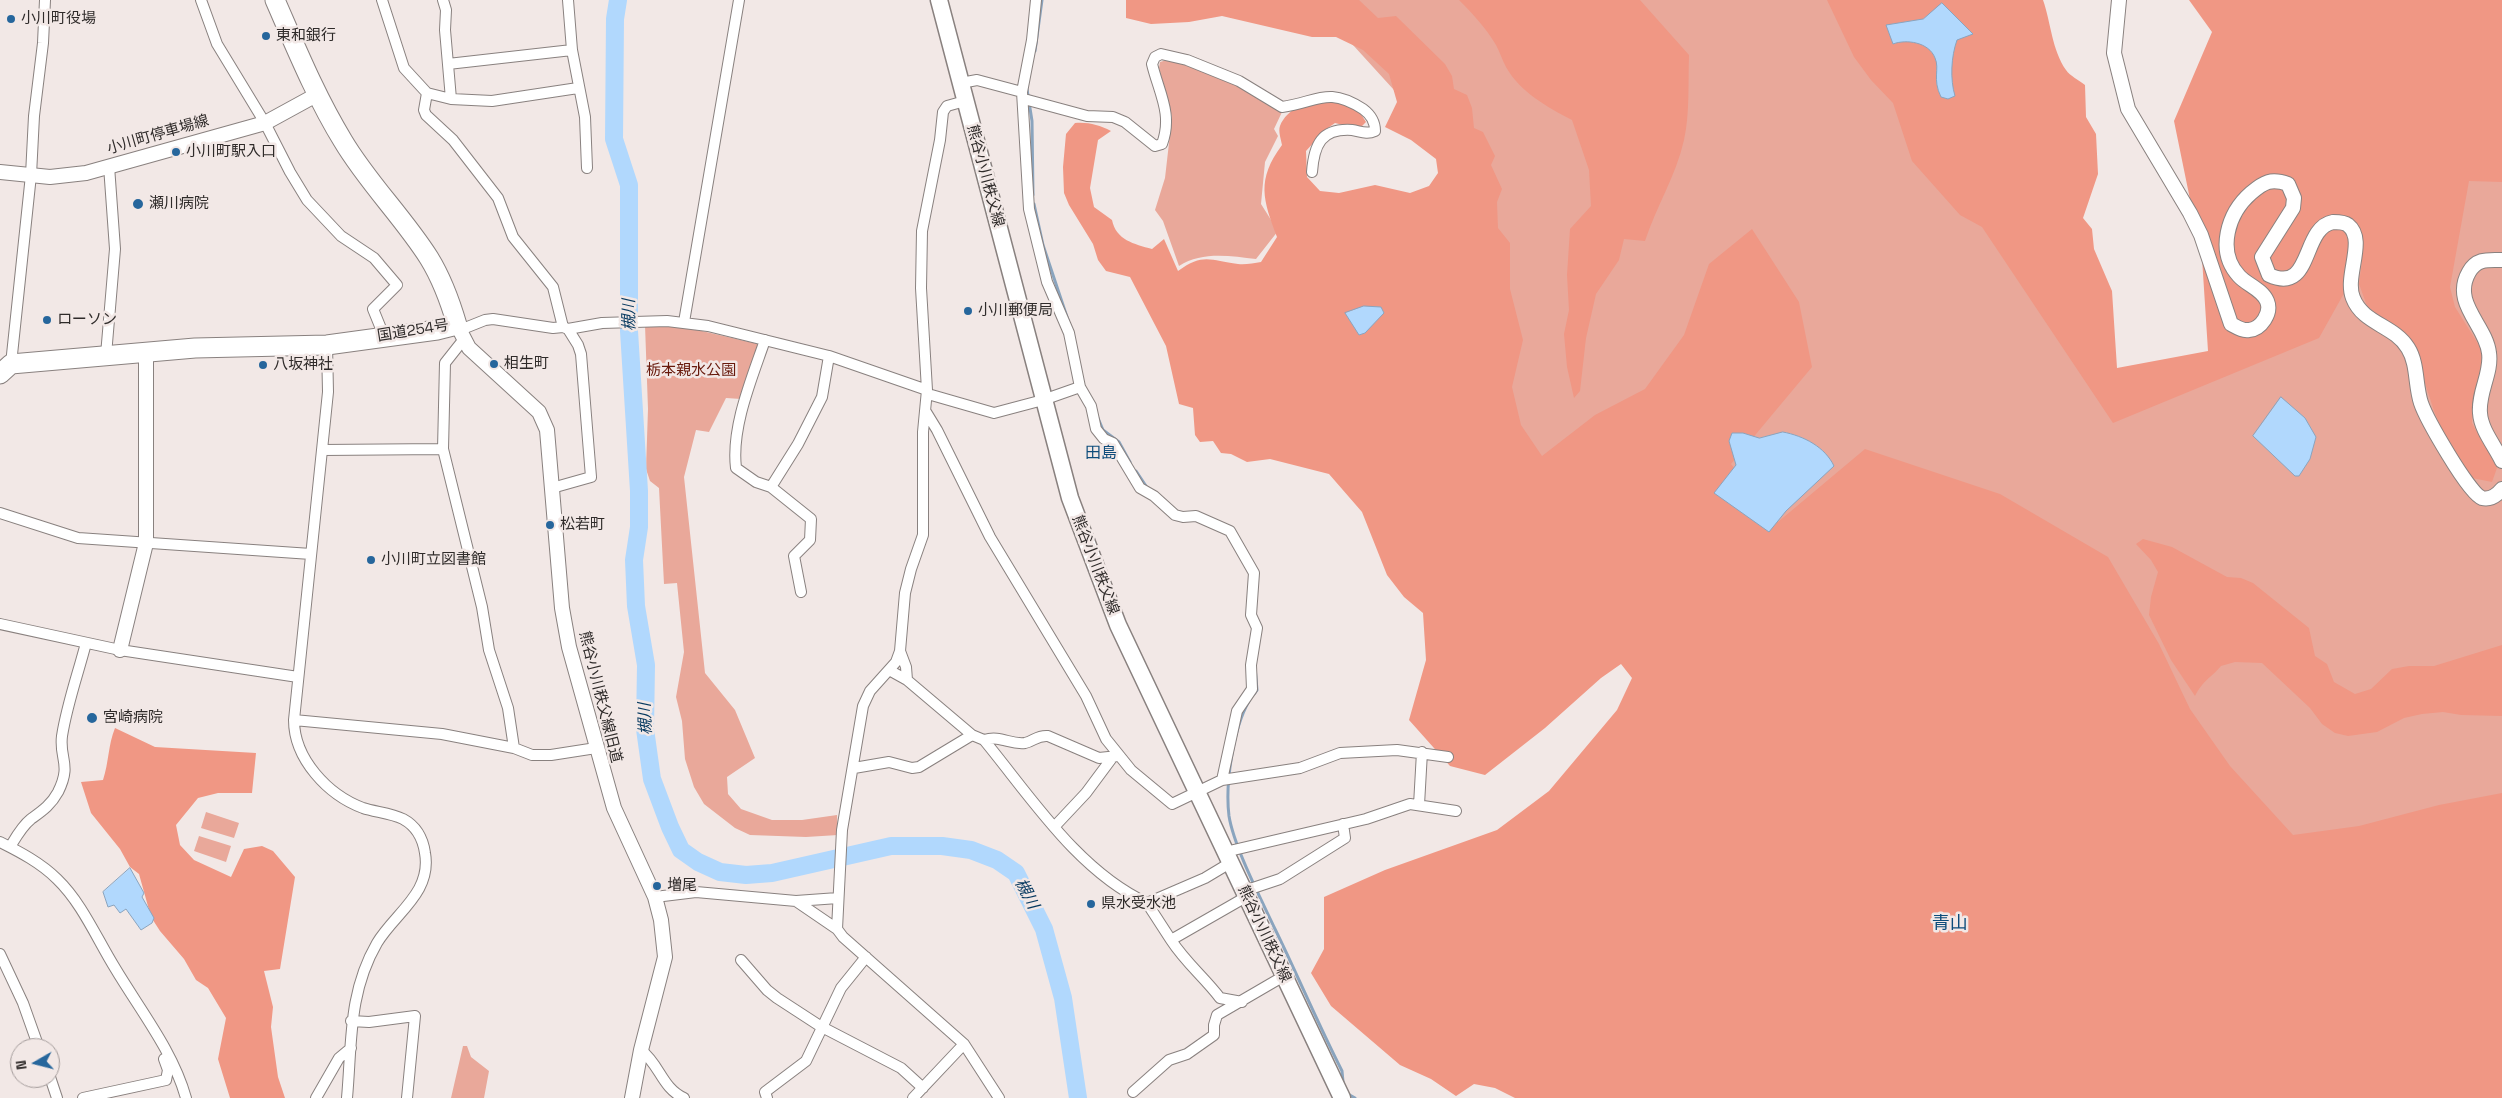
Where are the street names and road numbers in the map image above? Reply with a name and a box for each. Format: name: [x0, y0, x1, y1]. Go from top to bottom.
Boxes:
street label: 小川町停車場線: [105, 112, 211, 158]
street label: 熊谷小川秩父線: [963, 123, 1007, 229]
street label: 国道254号: [376, 316, 450, 346]
street label: 熊谷小川秩父線: [1068, 513, 1122, 617]
street label: 熊谷小川秩父線旧道: [575, 629, 625, 765]
street label: 熊谷小川秩父線: [1234, 883, 1294, 985]

